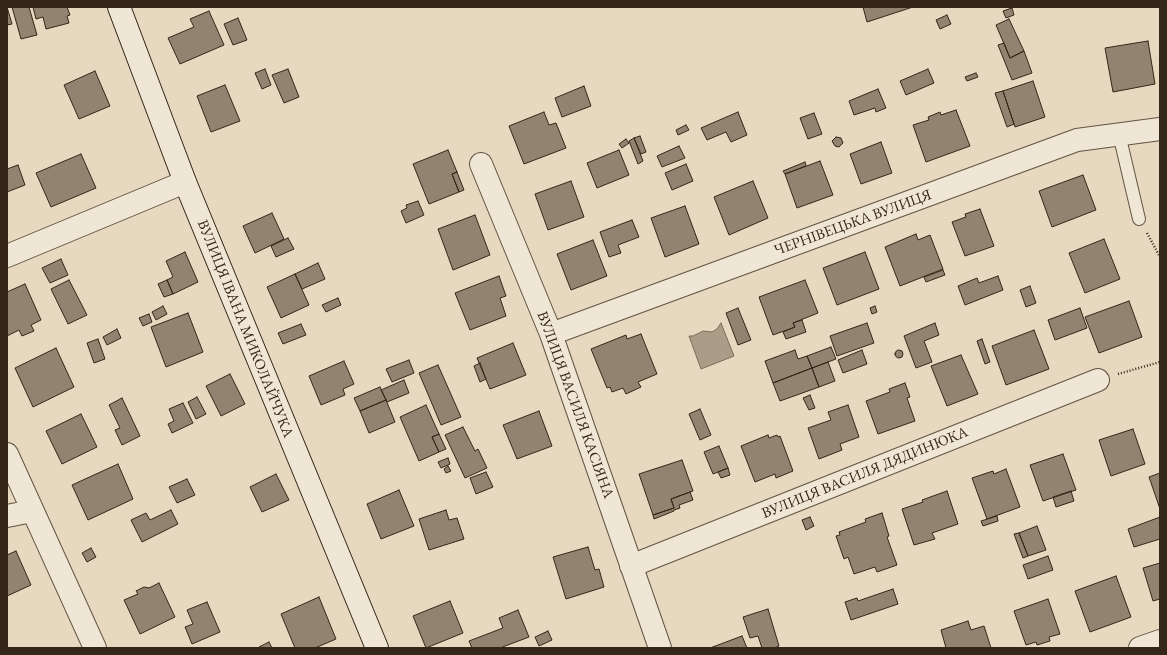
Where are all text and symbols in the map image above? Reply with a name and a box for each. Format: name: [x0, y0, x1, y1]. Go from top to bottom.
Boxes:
street label: ЧЕРНІВЕЦЬКА ВУЛИЦЯ: [772, 186, 934, 260]
street label: ВУЛИЦЯ ІВАНА МИКОЛАЙЧУКА: [193, 217, 297, 441]
street label: ВУЛИЦЯ ВАСИЛЯ КАСІЯНА: [533, 309, 617, 501]
street label: ВУЛИЦЯ ВАСИЛЯ ДЯДИНЮКА: [759, 423, 971, 523]

